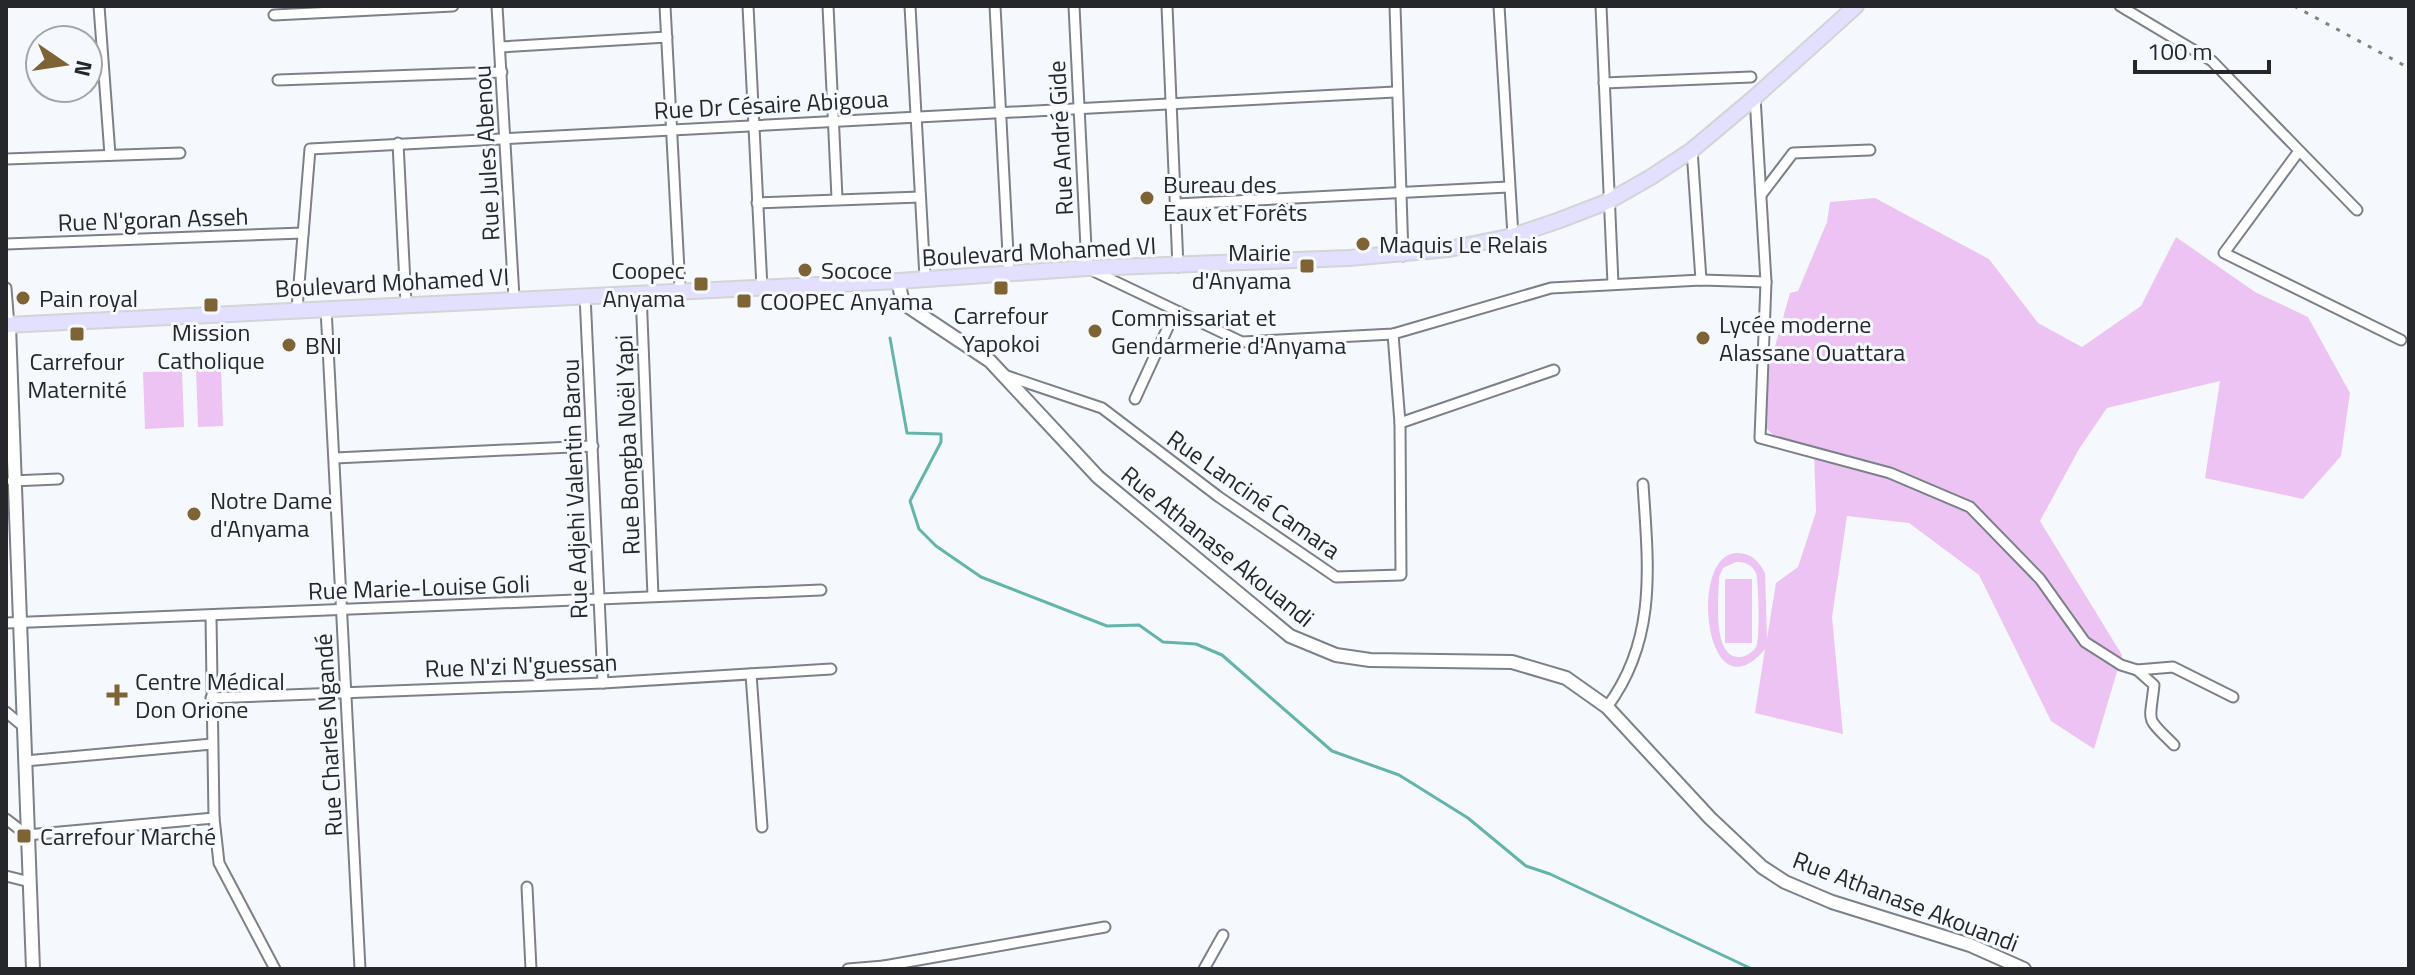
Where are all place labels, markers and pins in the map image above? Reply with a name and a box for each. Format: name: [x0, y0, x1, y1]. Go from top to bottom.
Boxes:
place label: Bureau des Eaux et Forêts: [1163, 166, 1307, 230]
marker: Bureau des Eaux et Forêts: [1138, 189, 1156, 207]
place label: Maquis Le Relais: [1379, 226, 1548, 262]
place label: Mairie d'Anyama: [1192, 234, 1291, 298]
marker: Maquis Le Relais: [1354, 235, 1372, 253]
place label: Coopec Anyama: [602, 252, 685, 316]
place label: Sococe: [821, 252, 892, 288]
marker: Mairie d'Anyama: [1298, 257, 1316, 275]
marker: Sococe: [796, 261, 814, 279]
marker: Coopec Anyama: [692, 275, 710, 293]
marker: Carrefour Yapokoi: [992, 279, 1010, 297]
place label: Pain royal: [39, 280, 138, 316]
place label: COOPEC Anyama: [760, 283, 933, 319]
marker: Pain royal: [14, 289, 32, 307]
marker: COOPEC Anyama: [735, 292, 753, 310]
marker: Mission Catholique: [202, 296, 220, 314]
place label: Carrefour Yapokoi: [953, 297, 1049, 361]
place label: Commissariat et Gendarmerie d'Anyama: [1111, 299, 1346, 363]
place label: Lycée moderne Alassane Ouattara: [1719, 306, 1905, 370]
place label: Mission Catholique: [157, 314, 265, 378]
marker: Commissariat et Gendarmerie d'Anyama: [1086, 322, 1104, 340]
marker: Carrefour Maternité: [68, 325, 86, 343]
place label: BNI: [305, 327, 342, 363]
marker: Lycée moderne Alassane Ouattara: [1694, 329, 1712, 347]
marker: BNI: [280, 336, 298, 354]
place label: Carrefour Maternité: [27, 343, 127, 407]
place label: Notre Dame d'Anyama: [210, 482, 332, 546]
marker: Notre Dame d'Anyama: [185, 505, 203, 523]
place label: Centre Médical Don Orione: [135, 663, 285, 727]
marker: Centre Médical Don Orione: [106, 684, 128, 706]
place label: Carrefour Marché: [40, 818, 216, 854]
marker: Carrefour Marché: [15, 827, 33, 845]

